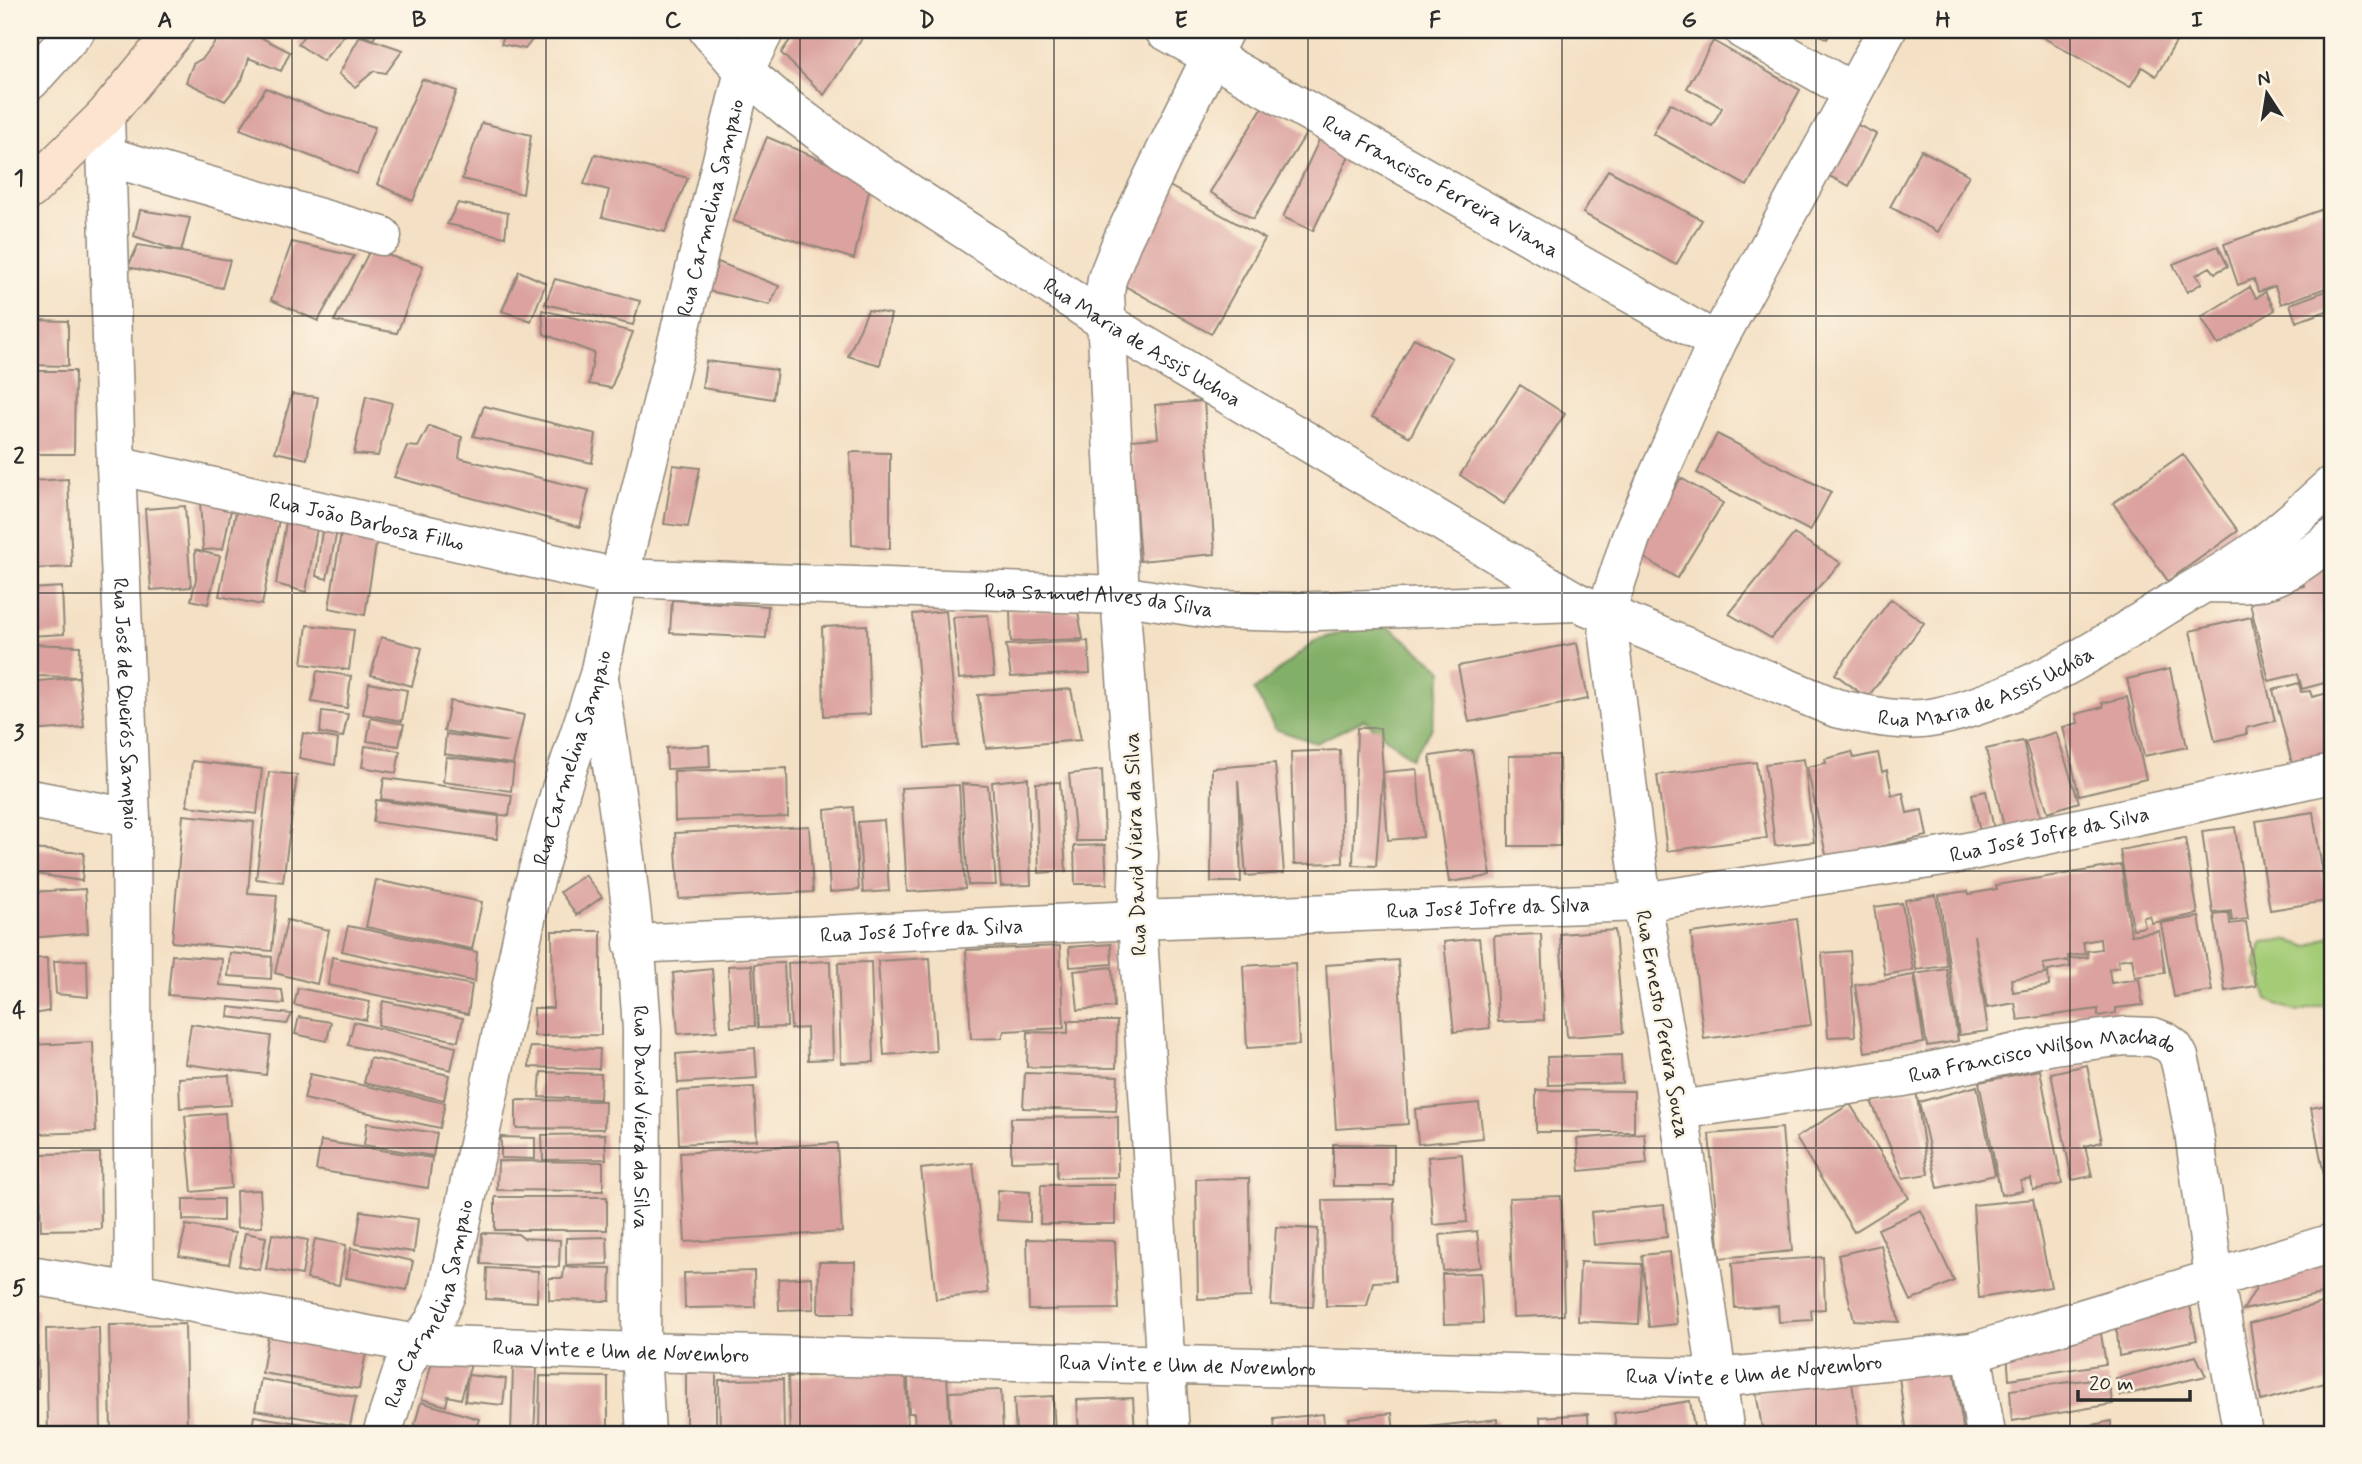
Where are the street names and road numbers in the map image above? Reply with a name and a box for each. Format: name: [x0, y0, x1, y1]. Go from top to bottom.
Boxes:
street label: Rua Carmelina Sampaio: [671, 96, 752, 320]
street label: Rua Francisco Ferreira Viana: [1317, 109, 1564, 265]
street label: Rua Maria de Assis Uchoa: [1037, 272, 1246, 414]
street label: Rua João Barbosa Filho: [266, 487, 467, 558]
street label: Rua José de Queirós Sampaio: [106, 577, 144, 830]
street label: Rua Samuel Alves da Silva: [984, 577, 1215, 625]
street label: Rua Maria de Assis Uchôa: [1876, 641, 2099, 735]
street label: Rua Carmelina Sampaio: [527, 648, 619, 868]
street label: Rua David Vieira da Silva: [1118, 732, 1154, 956]
street label: Rua José Jofre da Silva: [1947, 800, 2152, 870]
street label: Rua José Jofre da Silva: [1386, 891, 1590, 926]
street label: Rua Ernesto Pereira Souza: [1628, 908, 1696, 1140]
street label: Rua José Jofre da Silva: [820, 912, 1024, 950]
street label: Rua David Vieira da Silva: [625, 1004, 655, 1229]
street label: Rua Francisco Wilson Machado: [1906, 1023, 2183, 1091]
street label: Rua Carmelina Sampaio: [378, 1197, 481, 1412]
street label: Rua Vinte e Um de Novembro: [492, 1334, 749, 1370]
street label: Rua Vinte e Um de Novembro: [1626, 1348, 1883, 1393]
street label: Rua Vinte e Um de Novembro: [1059, 1349, 1316, 1383]

